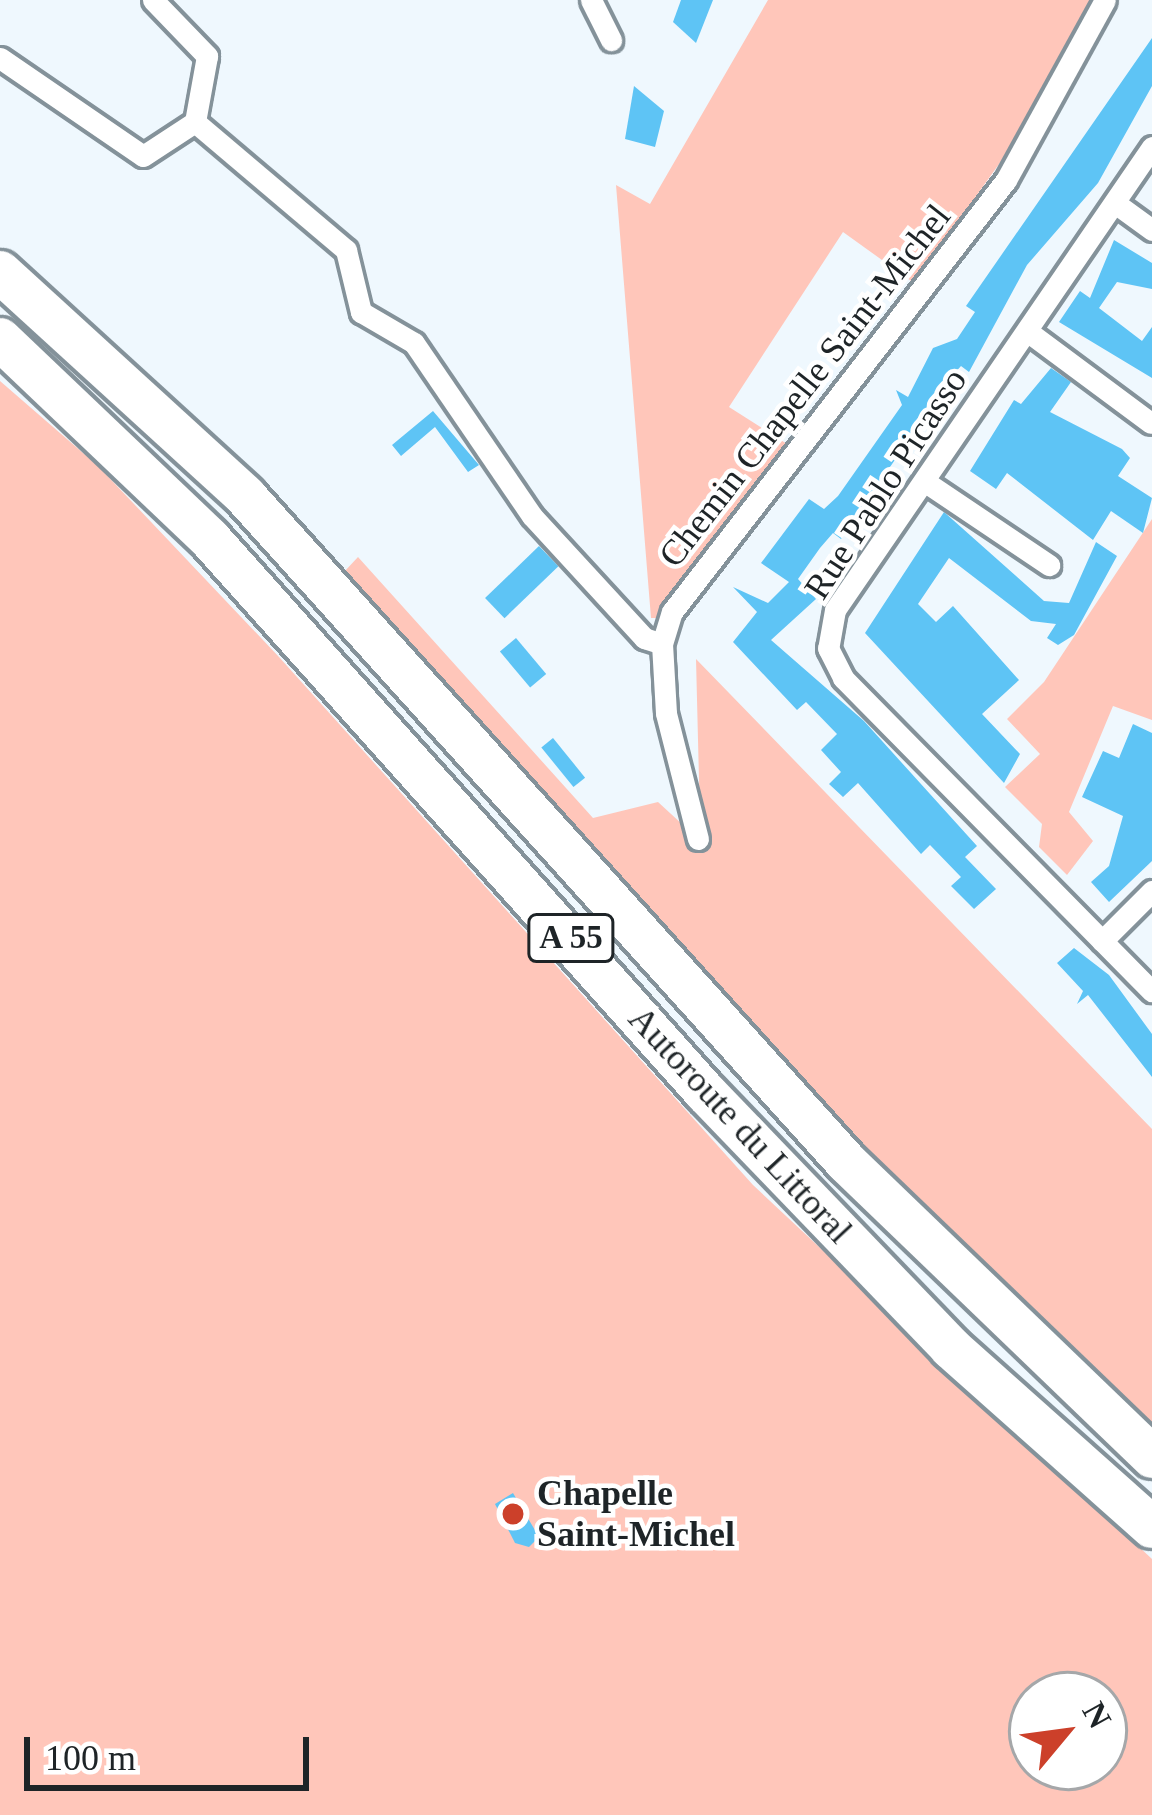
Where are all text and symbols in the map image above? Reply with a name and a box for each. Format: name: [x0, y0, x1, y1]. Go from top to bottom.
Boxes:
street label: Chemin Chapelle Saint-Michel: [650, 196, 960, 576]
street label: Rue Pablo Picasso: [795, 361, 977, 607]
road number: A 55: [526, 911, 616, 965]
street label: Autoroute du Littoral: [619, 998, 861, 1252]
place label: Chapelle Saint-Michel: [537, 1471, 735, 1556]
marker: Chapelle Saint-Michel: [500, 1501, 526, 1527]
north arrow: [1008, 1671, 1128, 1791]
text: N: [1075, 1696, 1118, 1734]
scale bar: [30, 1713, 315, 1787]
text: 100 m: [45, 1738, 136, 1778]

